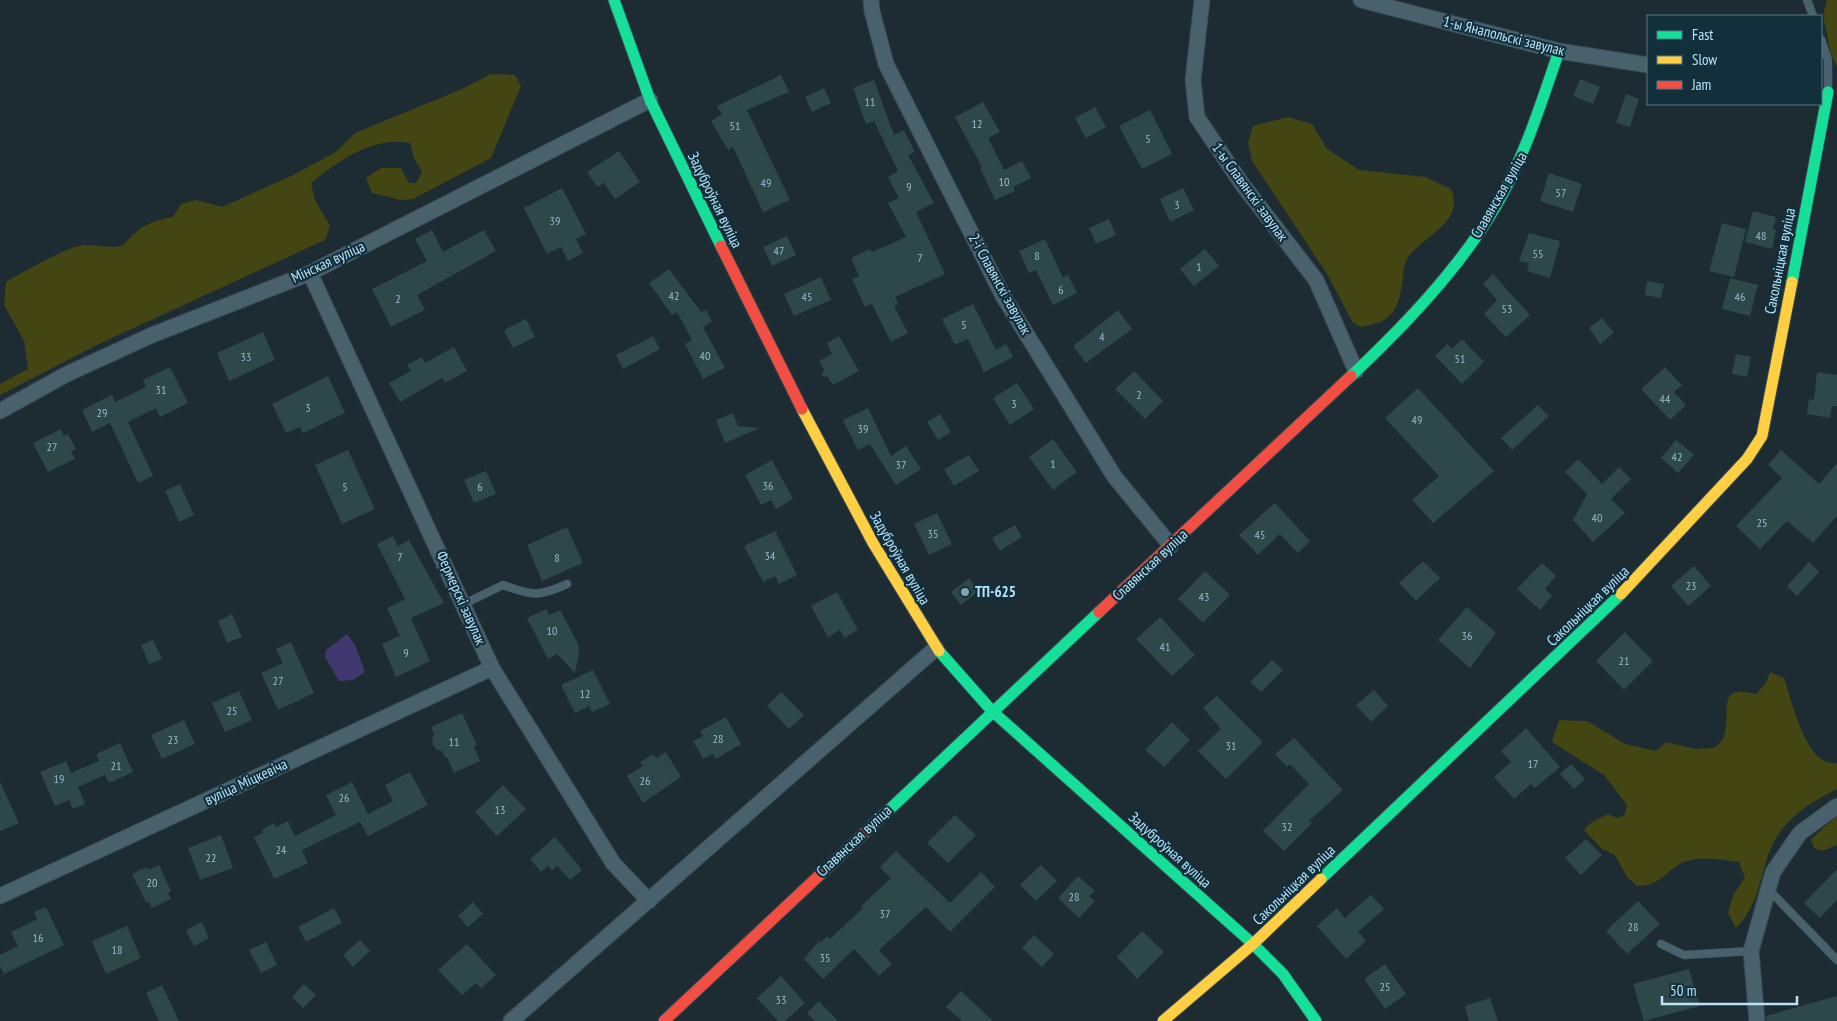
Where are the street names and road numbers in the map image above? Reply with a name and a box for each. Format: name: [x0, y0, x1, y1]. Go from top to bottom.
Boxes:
street label: 1-ы Янапольскі завулак: [1441, 11, 1567, 60]
street label: 1-ы Славянскі завулак: [1208, 139, 1293, 245]
street label: Славянская вуліца: [1466, 148, 1531, 241]
street label: Задуброўная вуліца: [684, 149, 747, 251]
street label: Сакольніцкая вуліца: [1760, 206, 1799, 315]
street label: 2-і Славянскі завулак: [965, 230, 1036, 338]
street label: Мінская вуліца: [288, 236, 368, 287]
street label: Задуброўная вуліца: [866, 508, 935, 608]
street label: Славянская вуліца: [1108, 525, 1191, 604]
street label: Фермерскі завулак: [432, 548, 491, 648]
street label: Сакольніцкая вуліца: [1542, 561, 1633, 650]
street label: вуліца Міцкевіча: [201, 754, 290, 809]
street label: Славянская вуліца: [812, 801, 895, 880]
street label: Задуброўная вуліца: [1125, 808, 1216, 892]
street label: Сакольніцкая вуліца: [1248, 840, 1339, 929]

